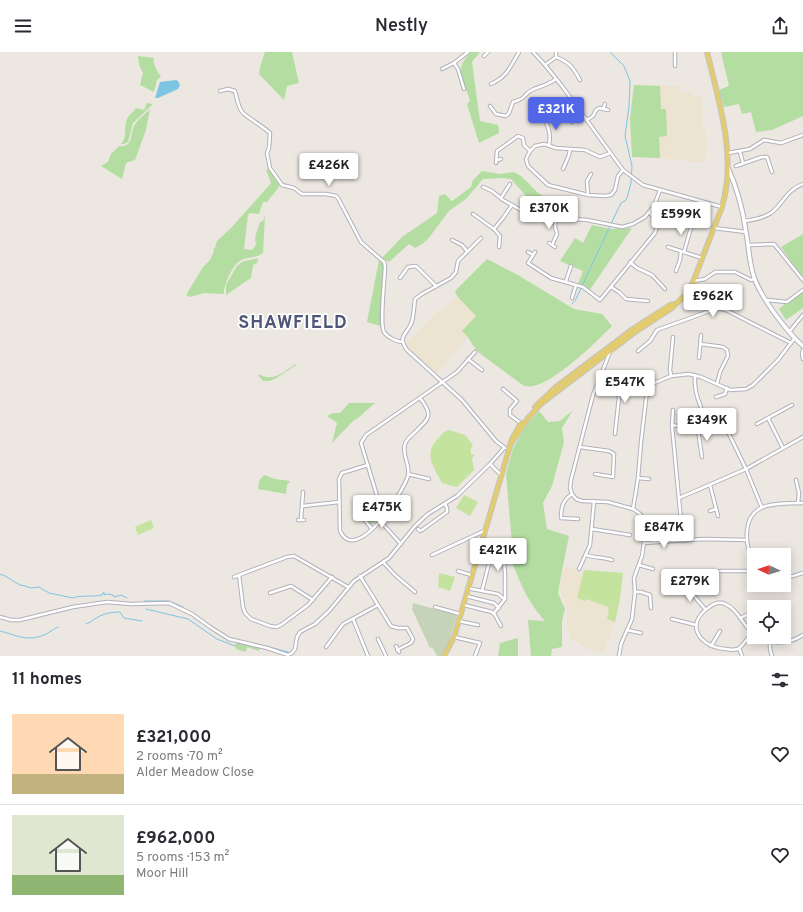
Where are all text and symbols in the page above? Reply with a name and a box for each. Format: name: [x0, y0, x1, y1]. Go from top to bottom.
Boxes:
icon: menu: [12, 15, 34, 37]
text: Nestly: [375, 15, 428, 38]
icon: share: [769, 15, 791, 37]
pin: £321K: [528, 97, 584, 131]
text: £321K: [537, 102, 575, 118]
pin: £426K: [301, 153, 357, 187]
text: £426K: [308, 158, 350, 174]
pin: £370K: [521, 196, 577, 230]
text: £370K: [529, 201, 569, 217]
pin: £599K: [653, 202, 709, 236]
text: £599K: [661, 207, 701, 223]
pin: £962K: [685, 284, 741, 318]
text: £962K: [693, 289, 733, 305]
district label: SHAWFIELD: [238, 312, 348, 335]
pin: £547K: [597, 370, 653, 404]
text: £547K: [605, 375, 645, 391]
pin: £349K: [679, 408, 735, 442]
text: £349K: [686, 413, 728, 429]
pin: £475K: [354, 495, 410, 529]
text: £475K: [362, 500, 402, 516]
pin: £847K: [636, 515, 692, 549]
text: £847K: [644, 520, 684, 536]
pin: £421K: [470, 538, 526, 572]
text: £421K: [479, 543, 517, 559]
north arrow: [747, 548, 791, 592]
map controls: [747, 548, 791, 644]
pin: £279K: [662, 569, 718, 603]
text: £279K: [670, 574, 710, 590]
button: locate: [747, 600, 791, 644]
text: 11 homes: [12, 669, 82, 691]
icon: filters: [769, 669, 791, 691]
text: £321,000: [136, 727, 211, 749]
icon: home: [44, 730, 92, 778]
icon: heart: [769, 743, 791, 765]
text: 2 rooms · 70 m²: [136, 749, 223, 765]
text: Alder Meadow Close: [136, 765, 254, 781]
text: £962,000: [136, 828, 215, 850]
icon: home: [44, 831, 92, 879]
icon: heart: [769, 844, 791, 866]
text: 5 rooms · 153 m²: [136, 850, 229, 866]
text: Moor Hill: [136, 866, 188, 882]

